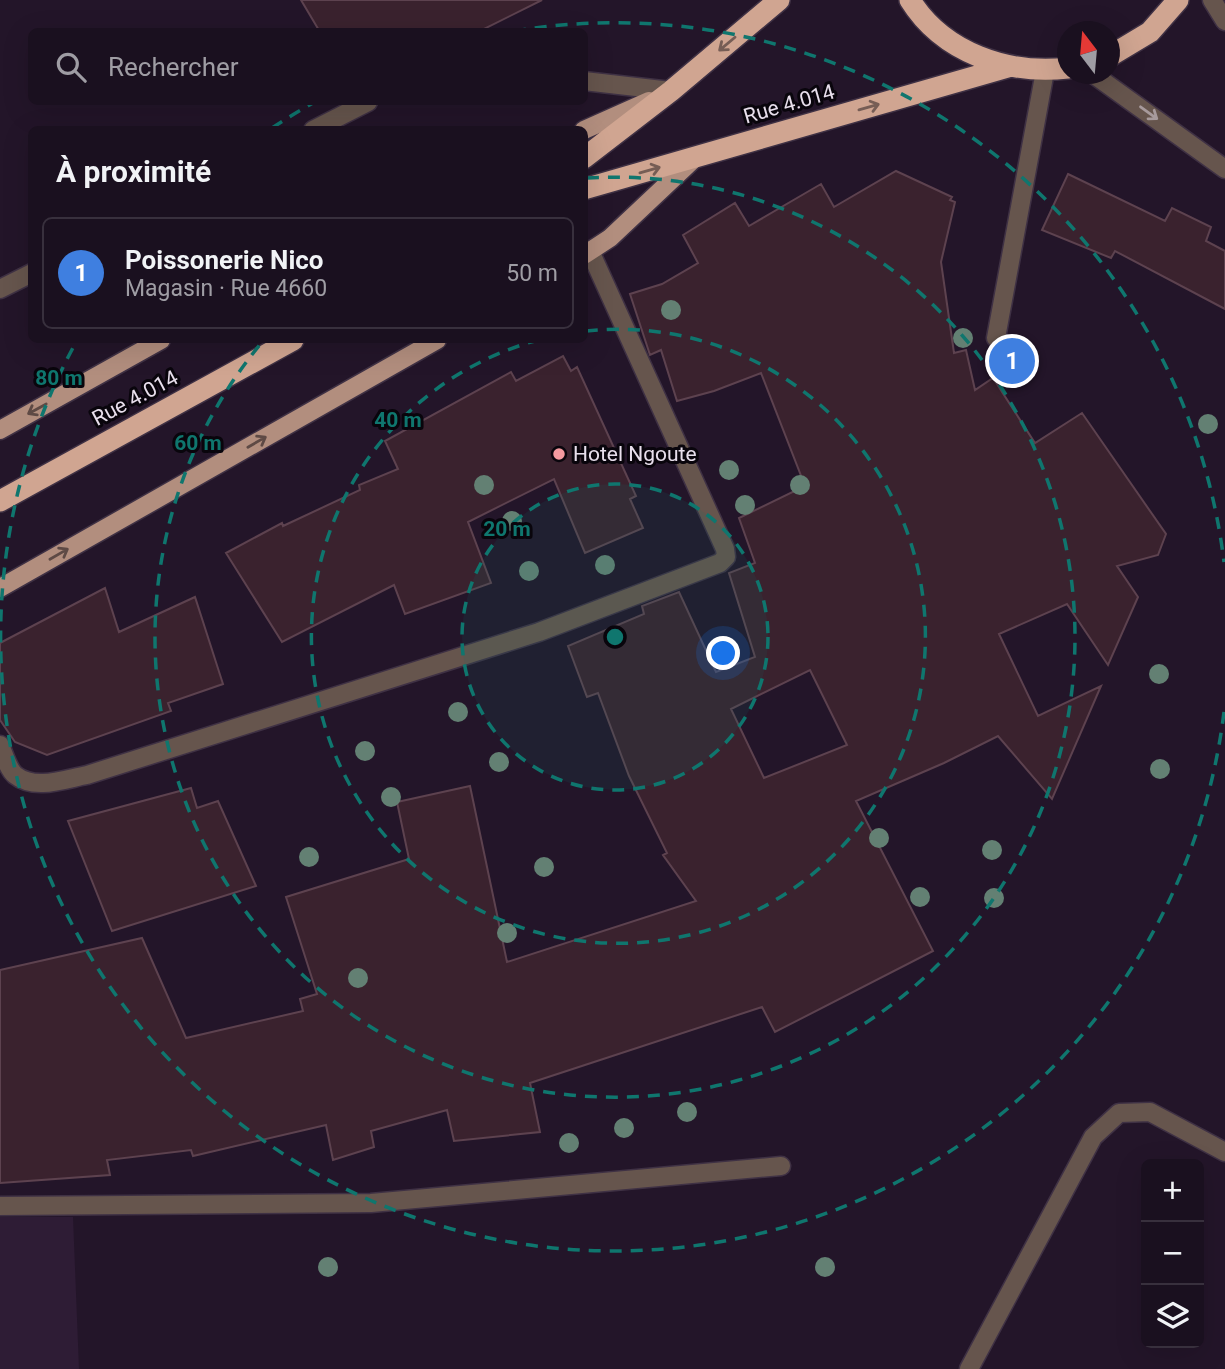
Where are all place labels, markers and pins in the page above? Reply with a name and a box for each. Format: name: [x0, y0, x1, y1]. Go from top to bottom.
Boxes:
pin: 1: [989, 335, 1035, 387]
place label: Hotel Ngoute: [573, 442, 697, 466]
marker: Hotel Ngoute: [551, 446, 567, 462]
centre of rings: [603, 625, 627, 649]

